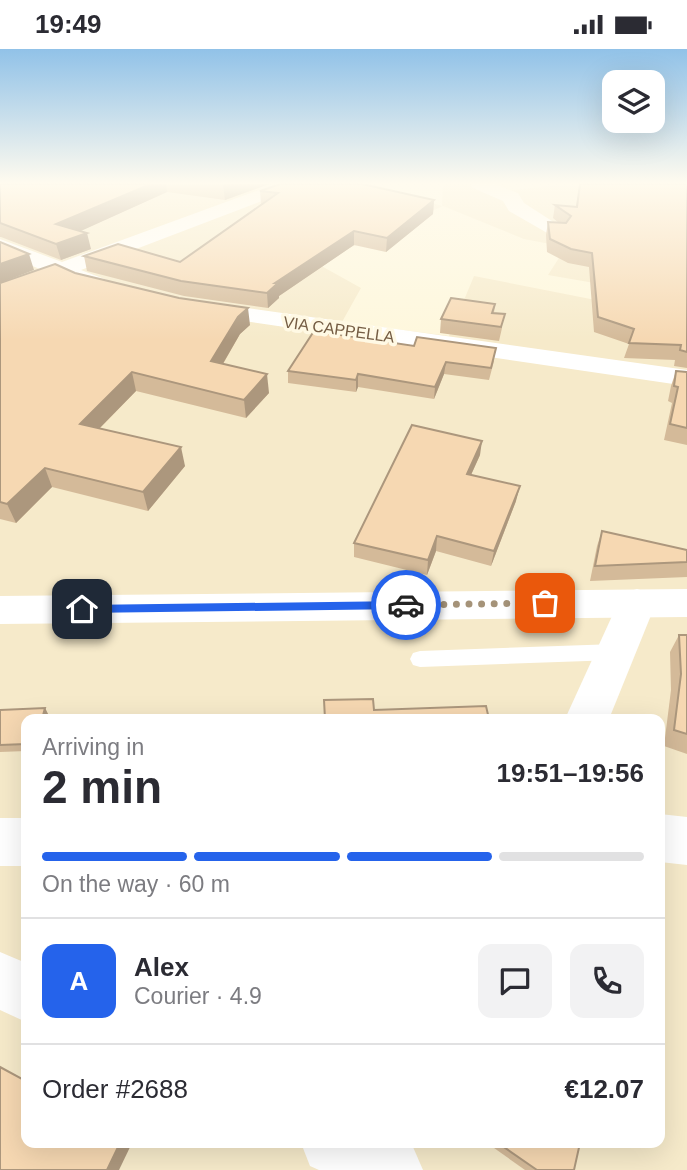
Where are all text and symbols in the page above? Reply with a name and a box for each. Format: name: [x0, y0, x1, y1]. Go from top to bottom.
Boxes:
text: 19:49: [35, 9, 102, 39]
map controls: [602, 70, 665, 133]
button: layers: [602, 70, 665, 133]
street label: VIA CAPPELLA: [282, 313, 396, 346]
courier: [371, 570, 441, 640]
pin: [515, 573, 575, 633]
pin: [52, 579, 112, 639]
icon: bag: [526, 584, 564, 622]
icon: car: [387, 586, 425, 624]
icon: home: [63, 590, 101, 628]
text: Arriving in: [42, 734, 144, 760]
text: 19:51–19:56: [497, 758, 644, 788]
text: 2 min: [42, 761, 162, 813]
text: On the way · 60 m: [42, 871, 230, 897]
button: chat: [478, 944, 552, 1018]
button: phone: [570, 944, 644, 1018]
text: Alex: [134, 952, 189, 982]
text: A: [70, 966, 88, 996]
text: Courier · 4.9: [134, 983, 262, 1009]
text: Order #2688: [42, 1074, 188, 1104]
text: €12.07: [564, 1074, 644, 1104]

